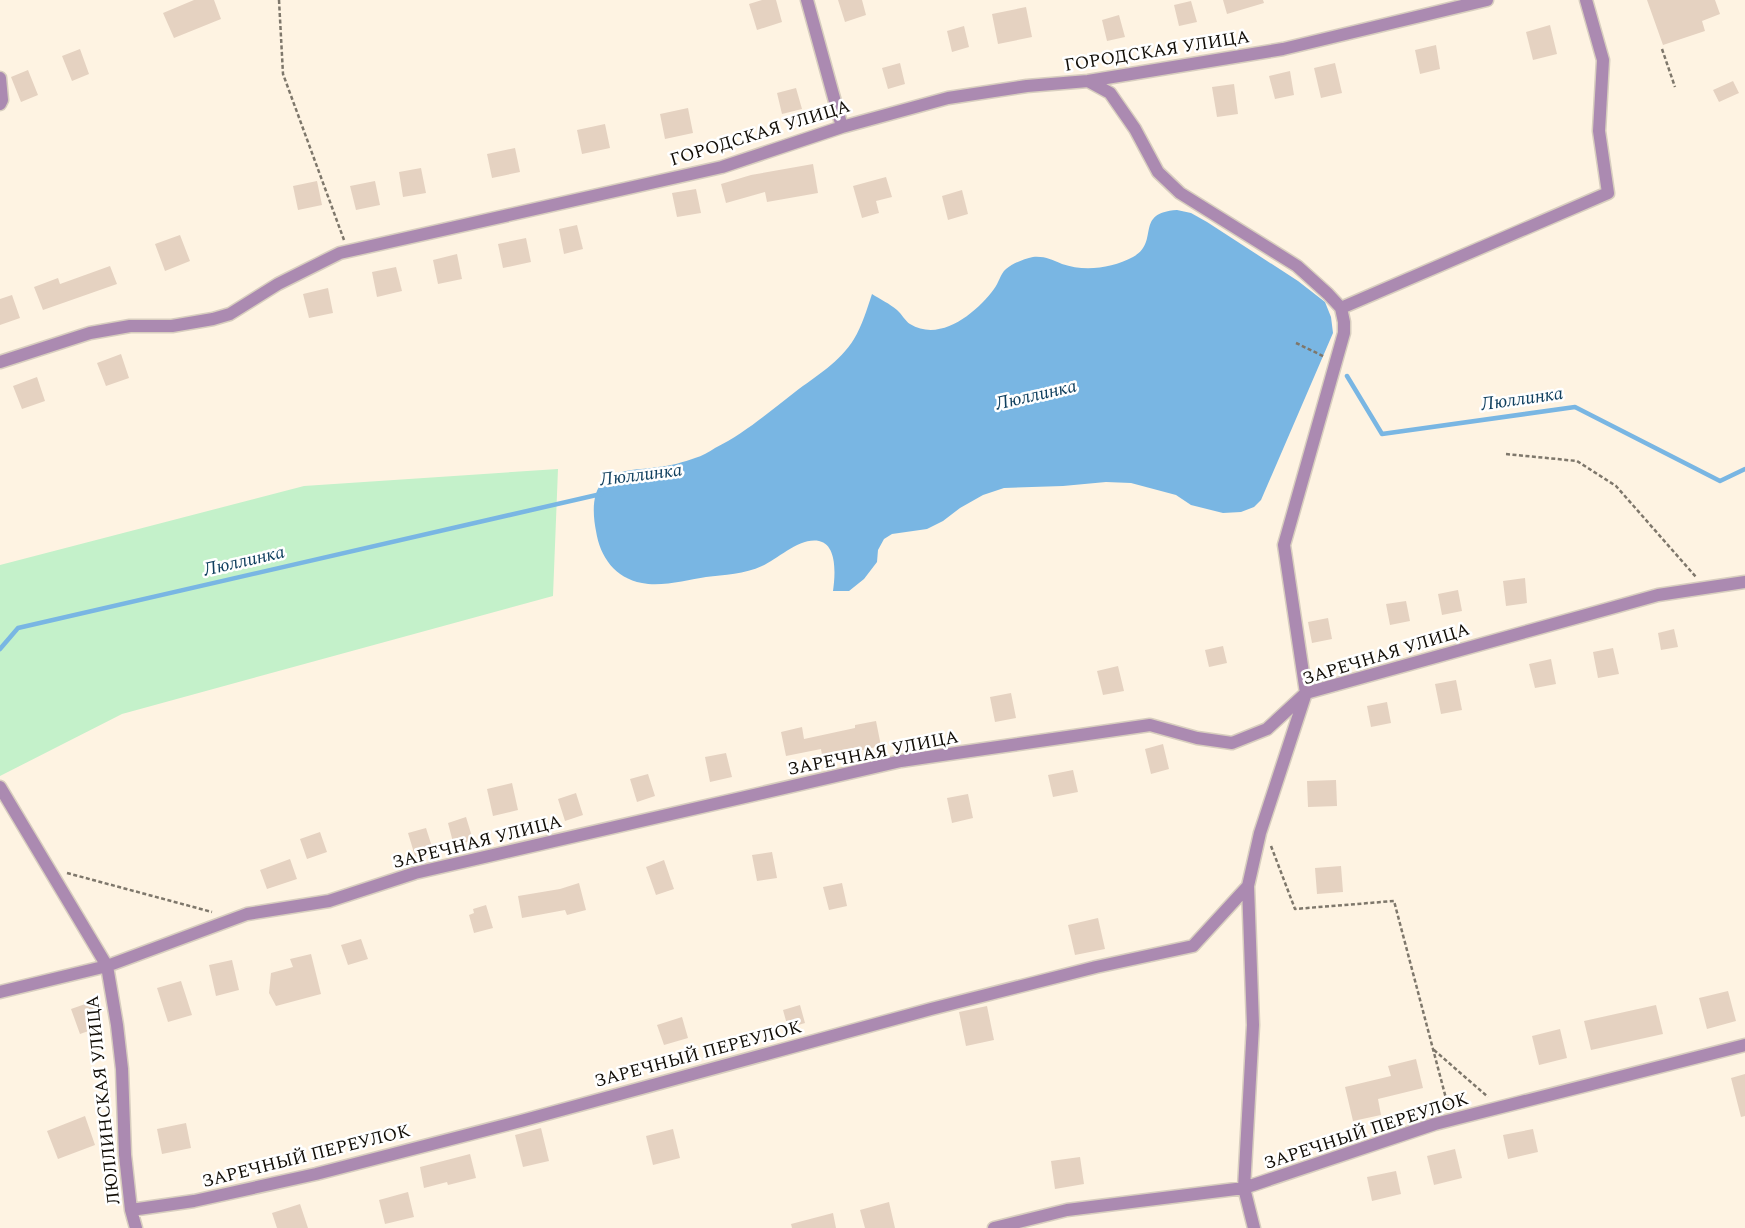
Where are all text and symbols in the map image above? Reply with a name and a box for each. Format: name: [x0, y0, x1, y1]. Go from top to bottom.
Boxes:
street label: ГОРОДСКАЯ УЛИЦА: [1062, 23, 1252, 79]
street label: ГОРОДСКАЯ УЛИЦА: [666, 93, 854, 173]
water label: Люллинка: [991, 371, 1080, 419]
water label: Люллинка: [1478, 379, 1565, 419]
water label: Люллинка: [597, 456, 684, 495]
water label: Люллинка: [199, 537, 288, 585]
street label: ЗАРЕЧНАЯ УЛИЦА: [1299, 616, 1473, 692]
street label: ЗАРЕЧНАЯ УЛИЦА: [785, 723, 961, 783]
street label: ЗАРЕЧНАЯ УЛИЦА: [389, 808, 565, 876]
street label: ЛЮЛЛИНСКАЯ УЛИЦА: [79, 994, 127, 1206]
street label: ЗАРЕЧНЫЙ ПЕРЕУЛОК: [591, 1013, 805, 1095]
street label: ЗАРЕЧНЫЙ ПЕРЕУЛОК: [1260, 1085, 1472, 1177]
street label: ЗАРЕЧНЫЙ ПЕРЕУЛОК: [199, 1117, 413, 1195]

